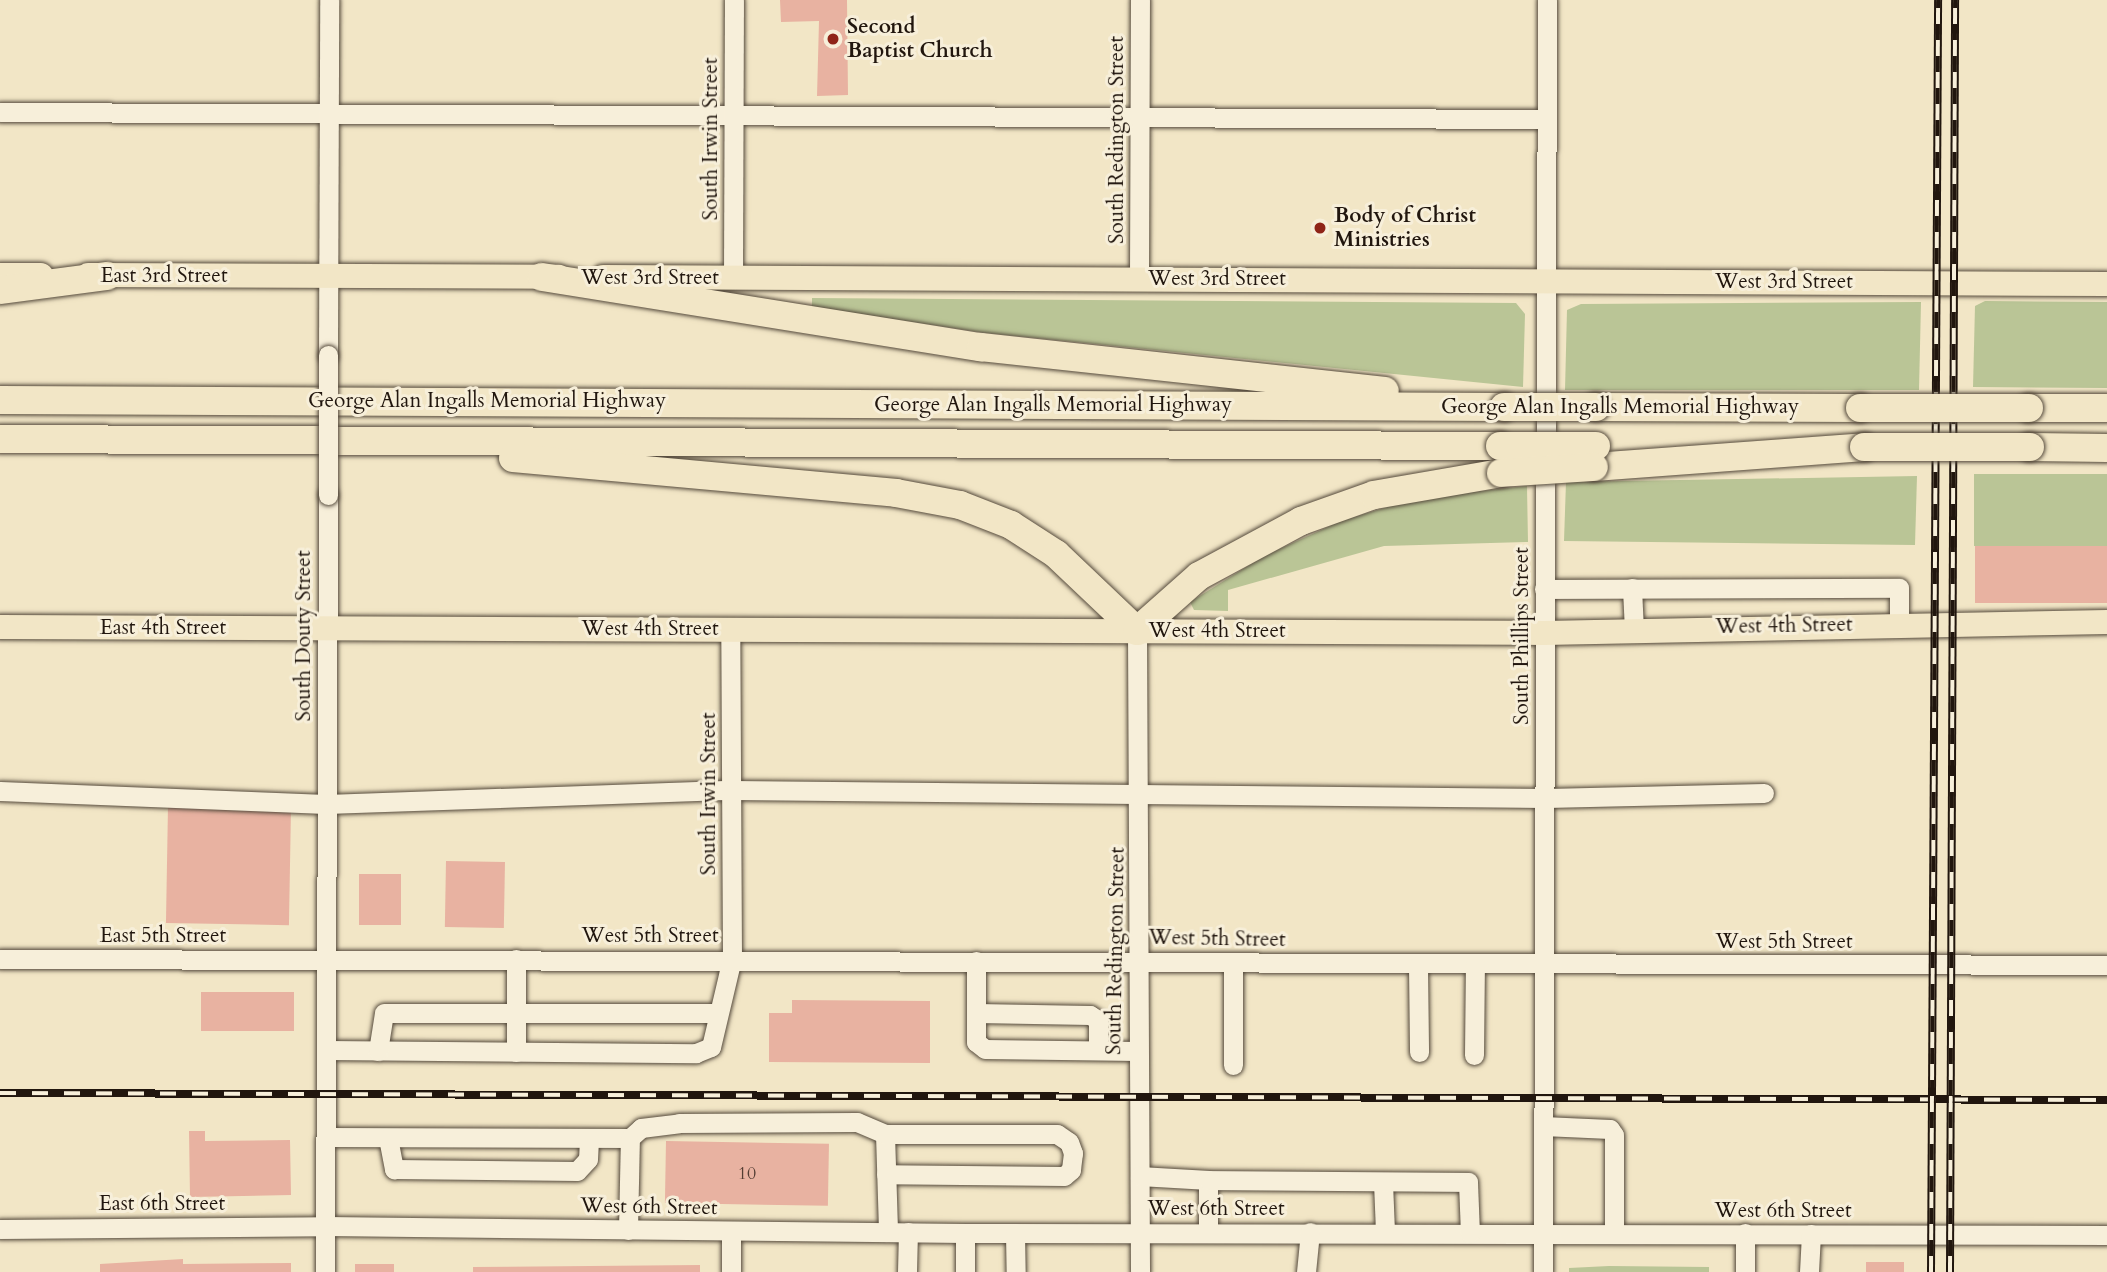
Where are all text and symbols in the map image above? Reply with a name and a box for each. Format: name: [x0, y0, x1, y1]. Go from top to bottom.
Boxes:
place label: Second Baptist Church: [847, 14, 992, 64]
marker: Second Baptist Church: [825, 31, 841, 47]
street label: South Redington Street: [1104, 36, 1130, 244]
street label: South Irwin Street: [698, 58, 724, 220]
place label: Body of Christ Ministries: [1334, 203, 1476, 253]
marker: Body of Christ Ministries: [1312, 220, 1328, 236]
street label: East 3rd Street: [100, 263, 228, 289]
street label: West 3rd Street: [581, 265, 719, 291]
street label: West 3rd Street: [1148, 266, 1286, 292]
street label: West 3rd Street: [1715, 269, 1853, 295]
street label: George Alan Ingalls Memorial Highway: [308, 388, 666, 414]
street label: George Alan Ingalls Memorial Highway: [874, 392, 1232, 418]
street label: George Alan Ingalls Memorial Highway: [1441, 394, 1799, 420]
street label: South Phillips Street: [1509, 547, 1535, 725]
street label: South Douty Street: [291, 550, 317, 722]
street label: West 4th Street: [1715, 612, 1853, 640]
street label: East 4th Street: [100, 615, 226, 641]
street label: West 4th Street: [581, 616, 719, 642]
street label: West 4th Street: [1148, 618, 1286, 644]
street label: South Irwin Street: [696, 713, 722, 875]
street label: South Redington Street: [1102, 847, 1130, 1055]
street label: East 5th Street: [100, 923, 226, 949]
street label: West 5th Street: [581, 923, 719, 949]
street label: West 5th Street: [1148, 925, 1286, 953]
street label: West 5th Street: [1715, 929, 1853, 955]
house number: 10: [738, 1163, 756, 1185]
street label: East 6th Street: [99, 1191, 225, 1217]
street label: West 6th Street: [580, 1193, 718, 1221]
street label: West 6th Street: [1147, 1196, 1285, 1222]
street label: West 6th Street: [1714, 1198, 1852, 1224]

